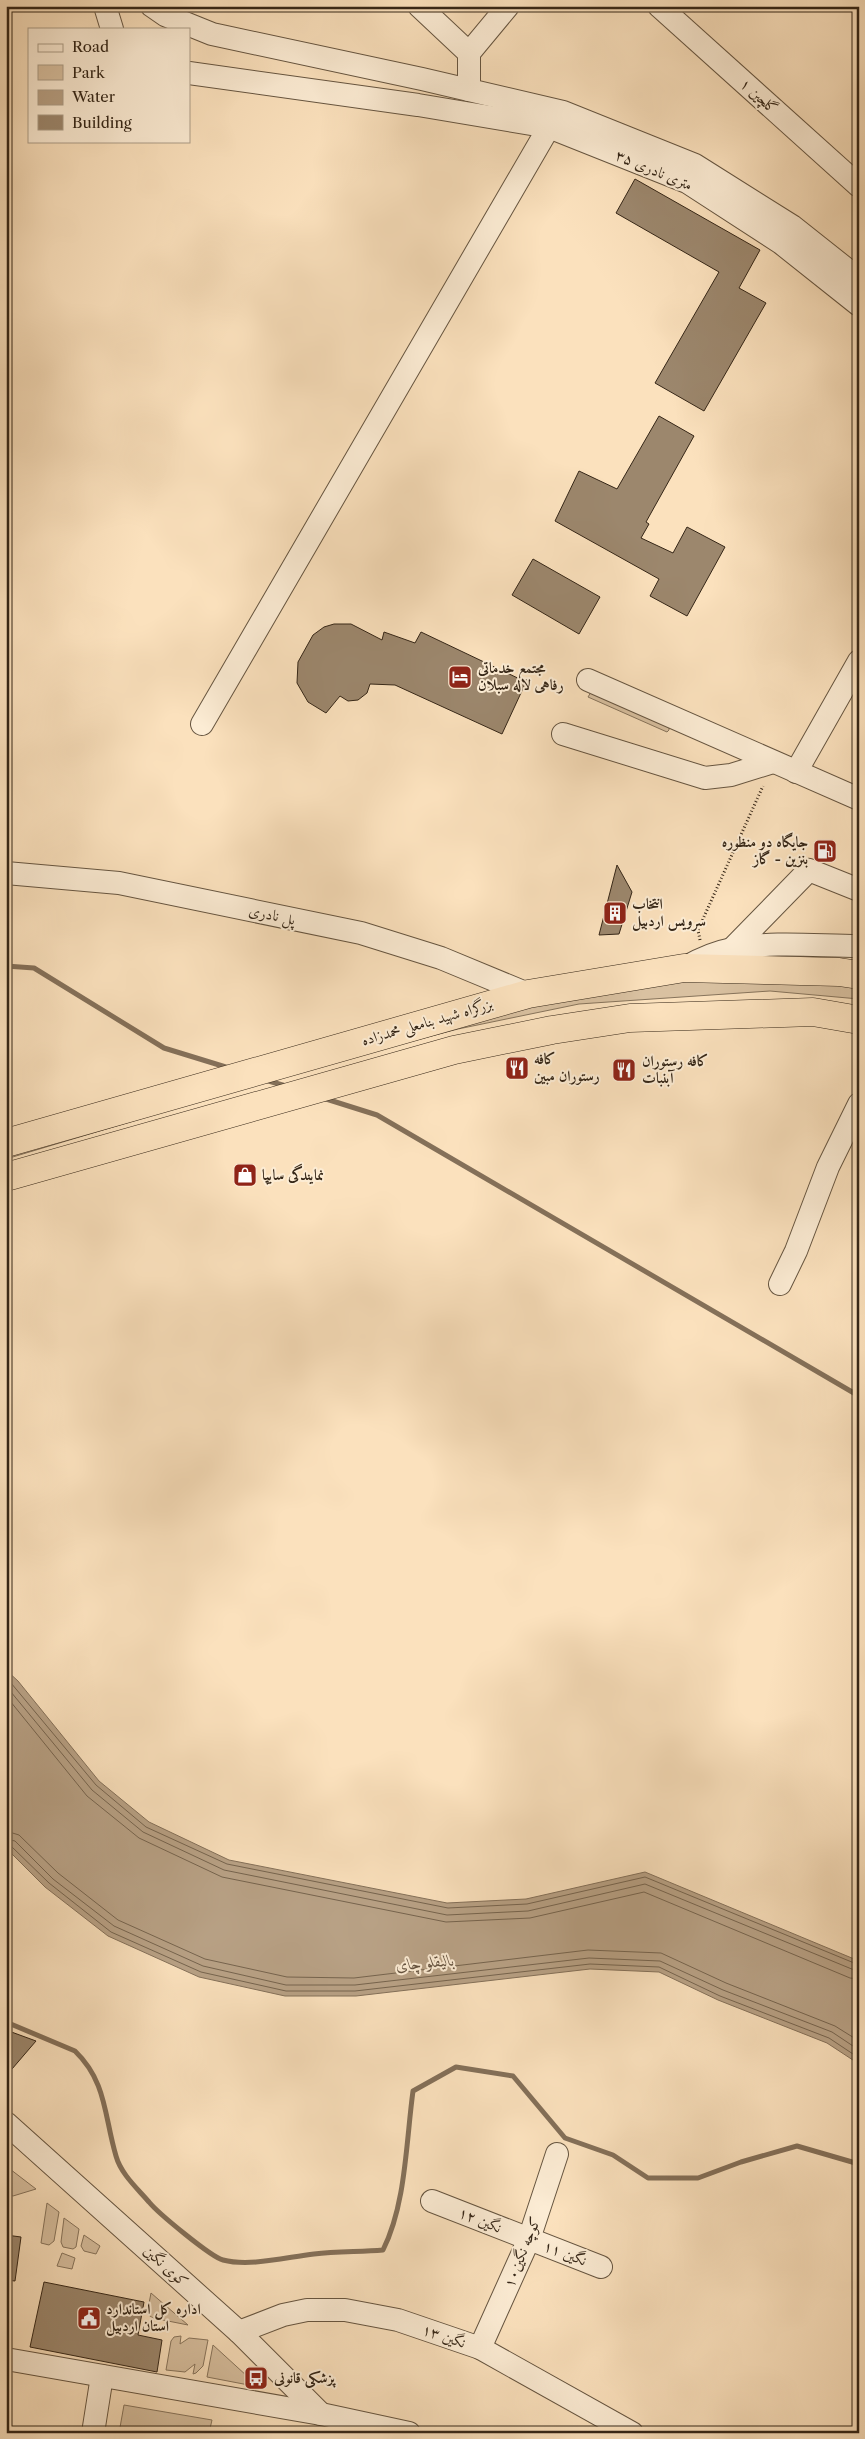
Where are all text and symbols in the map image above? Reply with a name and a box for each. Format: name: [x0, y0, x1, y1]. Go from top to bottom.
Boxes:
legend: [28, 28, 190, 142]
text: Road: [72, 37, 109, 56]
text: Park: [72, 63, 106, 82]
street label: گلچین ۱: [736, 74, 782, 118]
text: Water: [71, 87, 116, 106]
text: Building: [72, 113, 132, 132]
street label: ۳۵ متری نادری: [613, 145, 695, 194]
place label: مجتمع خدماتی رفاهی لاله سبلان: [477, 658, 564, 694]
hotel icon: مجتمع خدماتی رفاهی لاله سبلان: [447, 664, 473, 690]
place label: جایگاه دو منظوره بنزین - گاز: [722, 832, 808, 868]
fuel station icon: جایگاه دو منظوره بنزین - گاز: [812, 838, 838, 864]
place label: انتخاب سرویس اردبیل: [632, 894, 706, 932]
street label: پل نادری: [247, 900, 298, 931]
building icon: انتخاب سرویس اردبیل: [602, 900, 628, 926]
street label: بزرگراه شهید بنامعلی محمدزاده: [359, 994, 495, 1051]
place label: کافه رستوران مبین: [534, 1049, 600, 1085]
place label: کافه رستوران آبنبات: [642, 1051, 709, 1087]
restaurant icon: کافه رستوران مبین: [504, 1055, 530, 1081]
restaurant icon: کافه رستوران آبنبات: [611, 1057, 637, 1083]
shop icon: نمایندگی سایپا: [232, 1162, 258, 1188]
place label: نمایندگی سایپا: [262, 1163, 324, 1185]
water label: بالیقلو چای: [395, 1949, 455, 1977]
street label: نگین ۱۲: [456, 2202, 505, 2237]
street label: کوچه نگین۱۰: [499, 2214, 546, 2291]
street label: نگین ۱۱: [541, 2236, 590, 2269]
street label: کوی نگین: [140, 2241, 193, 2291]
place label: اداره کل استاندارد استان اردبیل: [106, 2299, 201, 2337]
public building icon: اداره کل استاندارد استان اردبیل: [76, 2305, 102, 2331]
street label: نگین ۱۳: [420, 2319, 468, 2352]
bus stop icon: پزشکی قانونی: [243, 2365, 269, 2391]
place label: پزشکی قانونی: [273, 2368, 336, 2388]

